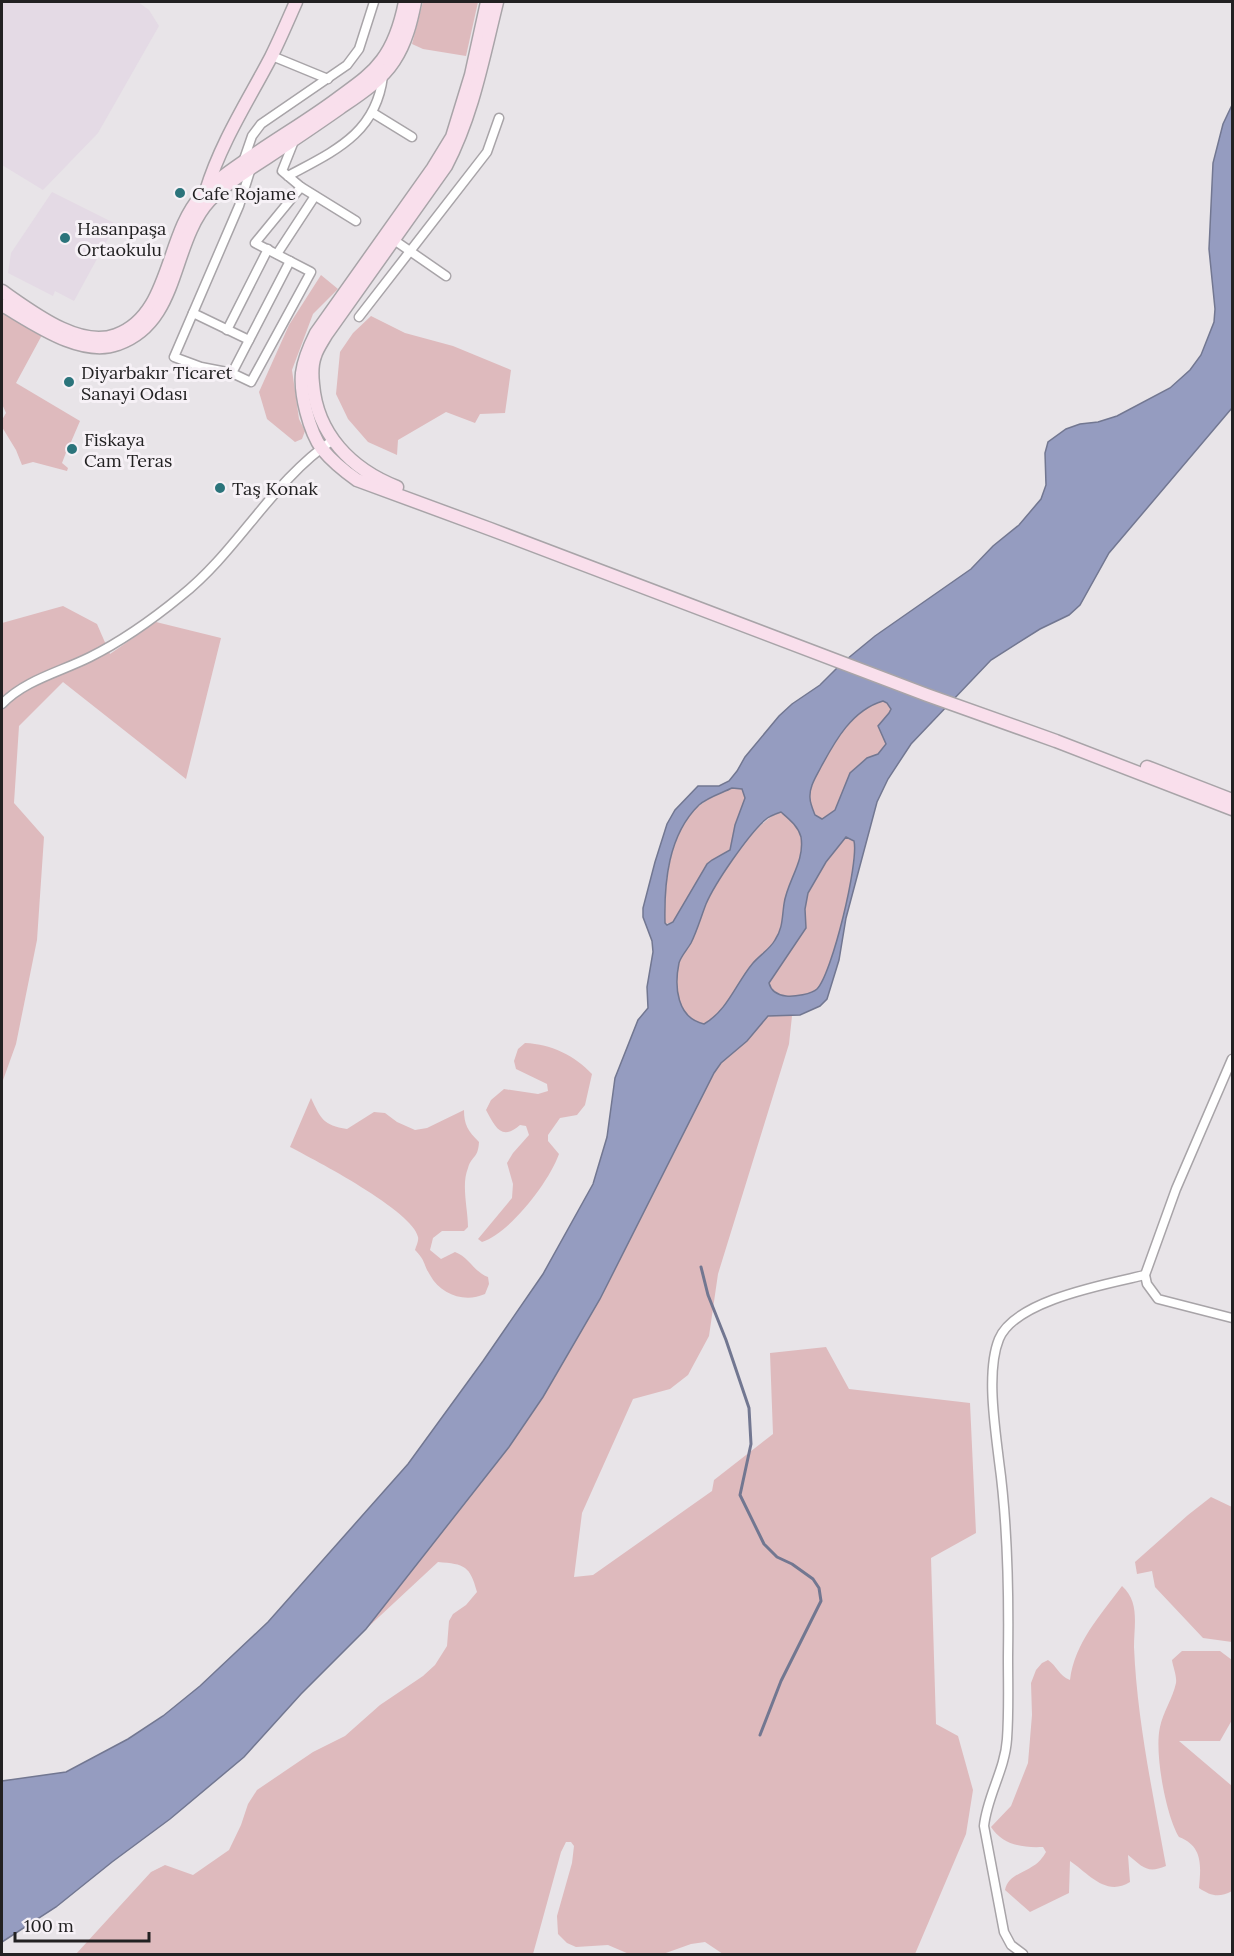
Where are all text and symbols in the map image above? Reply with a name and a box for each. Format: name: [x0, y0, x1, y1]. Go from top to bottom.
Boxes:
place label: Cafe Rojame: [192, 182, 296, 205]
marker: Cafe Rojame: [173, 186, 187, 200]
place label: Hasanpaşa Ortaokulu: [77, 217, 166, 261]
marker: Hasanpaşa Ortaokulu: [58, 231, 72, 245]
place label: Diyarbakır Ticaret Sanayi Odası: [81, 361, 233, 405]
marker: Diyarbakır Ticaret Sanayi Odası: [62, 375, 76, 389]
place label: Fiskaya Cam Teras: [84, 428, 172, 472]
marker: Fiskaya Cam Teras: [65, 442, 79, 456]
place label: Taş Konak: [232, 477, 318, 500]
marker: Taş Konak: [213, 481, 227, 495]
scale bar: [15, 1905, 148, 1943]
text: 100 m: [24, 1914, 74, 1937]

